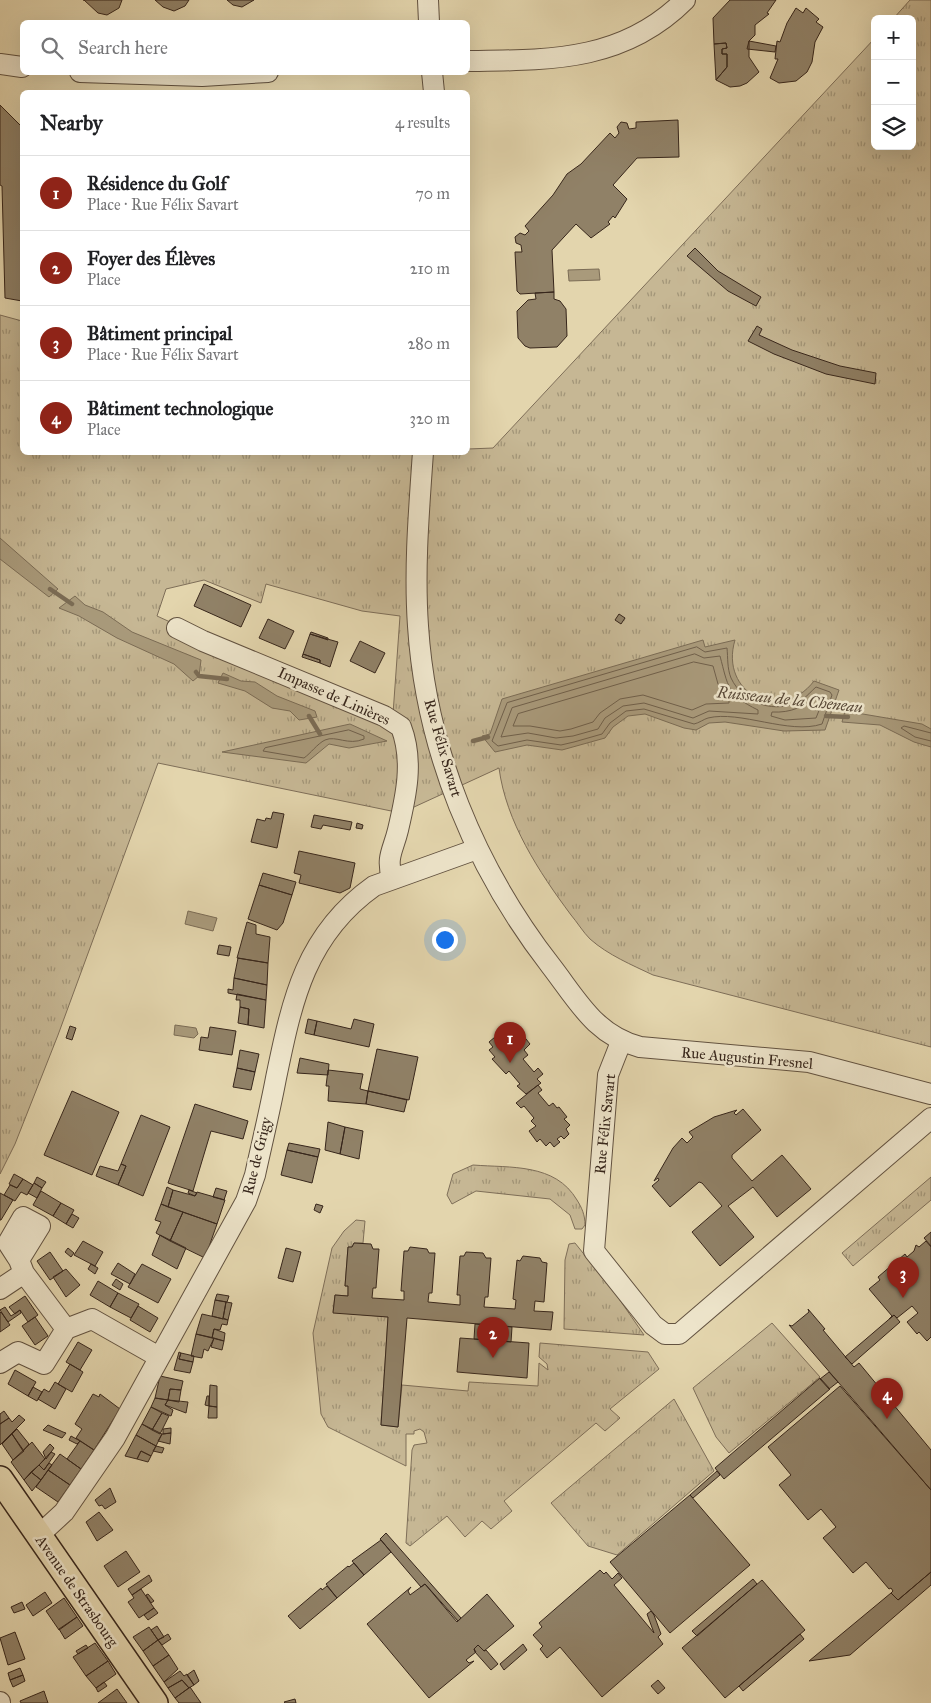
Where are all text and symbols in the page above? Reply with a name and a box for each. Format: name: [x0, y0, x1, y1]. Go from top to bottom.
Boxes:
map controls: [871, 15, 916, 150]
button: +: [871, 15, 916, 60]
search box: [20, 20, 470, 75]
icon: search: [38, 34, 66, 62]
text: Search here: [78, 36, 168, 59]
button: −: [871, 60, 916, 105]
button: layers: [871, 105, 916, 150]
text: Nearby: [40, 110, 103, 136]
text: 4 results: [395, 113, 450, 132]
text: Résidence du Golf: [87, 172, 227, 195]
text: 1: [53, 184, 59, 203]
text: 70 m: [415, 184, 450, 203]
text: Place · Rue Félix Savart: [87, 195, 239, 214]
text: Foyer des Élèves: [87, 247, 215, 270]
text: 2: [52, 259, 60, 278]
text: 210 m: [410, 259, 450, 278]
text: Place: [87, 270, 121, 289]
text: Bâtiment principal: [87, 322, 232, 345]
text: 3: [53, 334, 59, 353]
text: 280 m: [407, 334, 450, 353]
text: Place · Rue Félix Savart: [87, 345, 239, 364]
text: Bâtiment technologique: [87, 397, 273, 420]
text: 4: [52, 409, 60, 428]
text: 320 m: [410, 409, 450, 428]
text: Place: [87, 420, 121, 439]
street label: Impasse de Linières: [275, 663, 393, 729]
water label: Ruisseau de la Cheneau: [715, 682, 864, 717]
street label: Rue Félix Savart: [420, 697, 466, 800]
your location: [432, 927, 458, 953]
pin: 1: [494, 1022, 526, 1063]
street label: Rue Augustin Fresnel: [680, 1043, 815, 1073]
street label: Rue Félix Savart: [591, 1072, 619, 1175]
street label: Rue de Grigy: [239, 1114, 276, 1197]
pin: 3: [887, 1257, 919, 1298]
pin: 2: [477, 1317, 509, 1358]
pin: 4: [871, 1378, 903, 1419]
street label: Avenue de Strasbourg: [31, 1531, 123, 1651]

